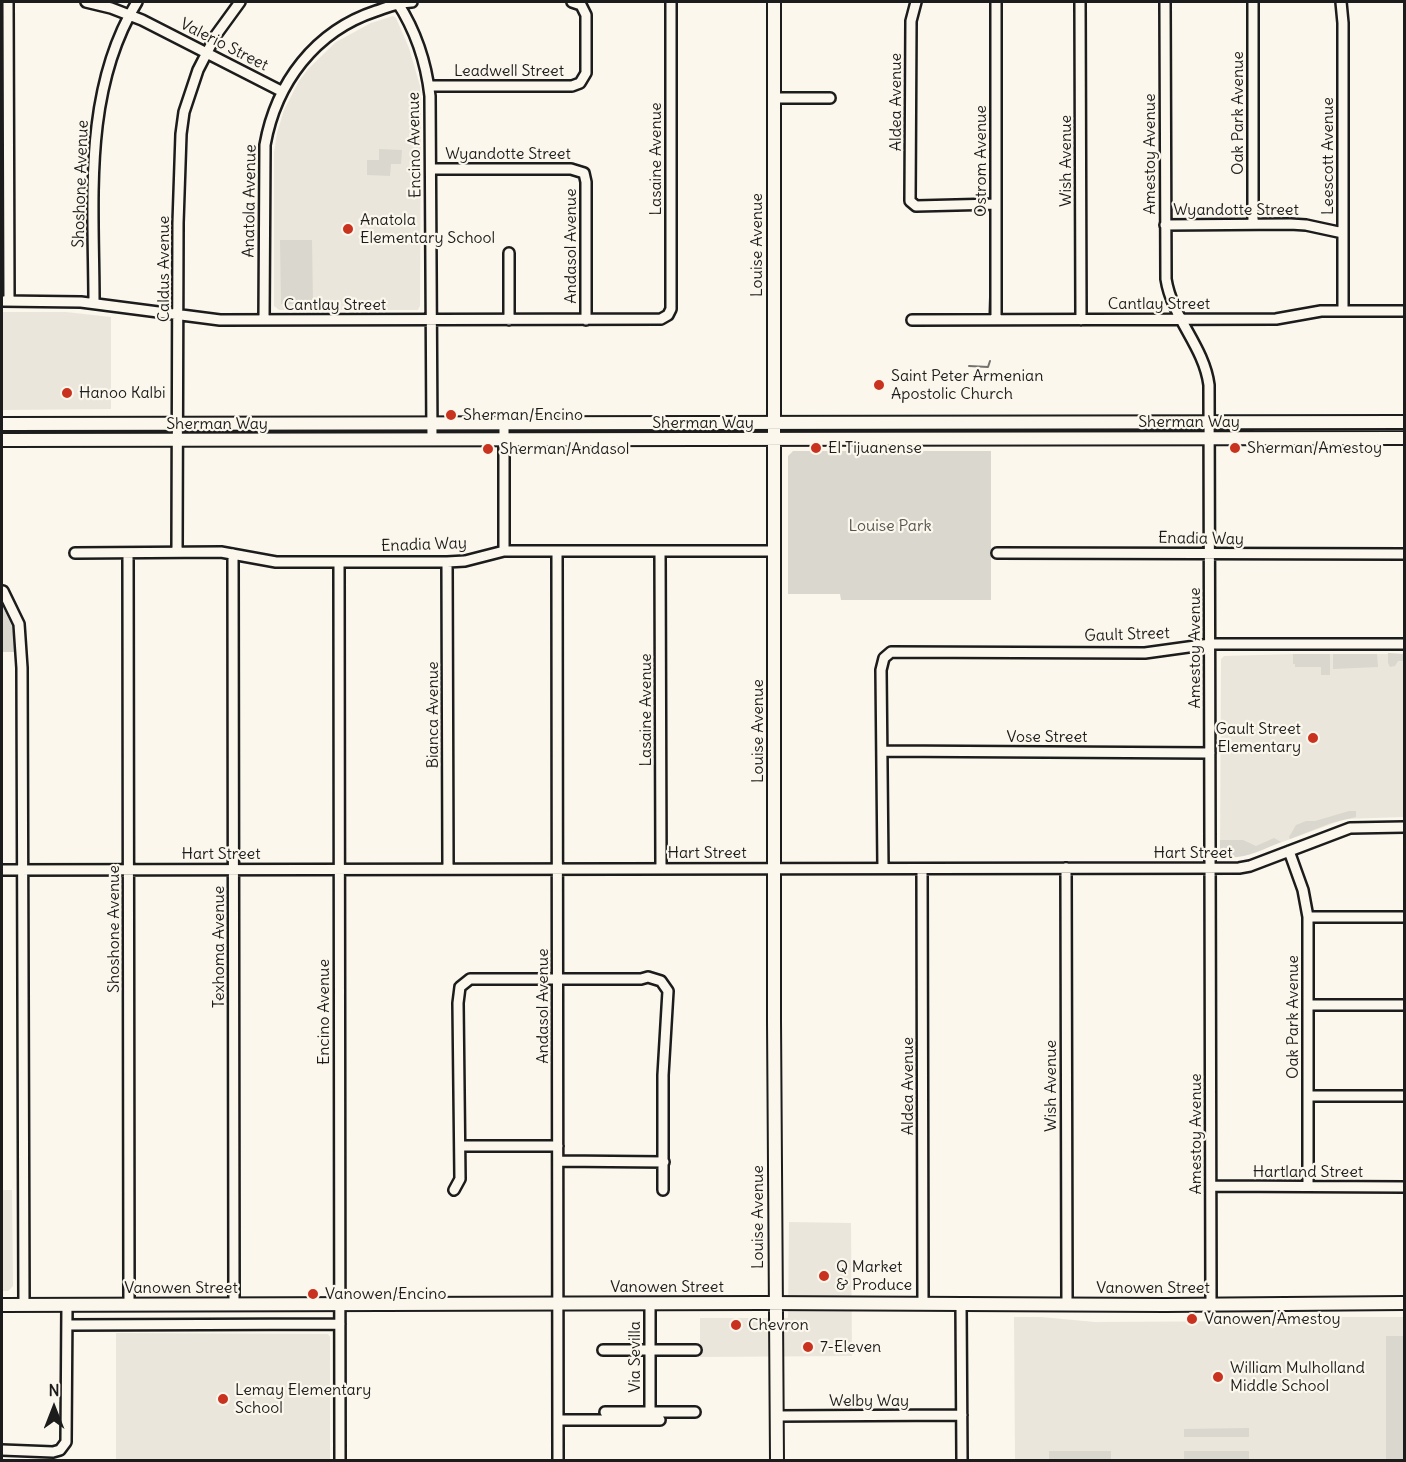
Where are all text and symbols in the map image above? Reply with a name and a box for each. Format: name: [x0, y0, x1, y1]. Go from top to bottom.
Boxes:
street label: Valerio Street: [177, 15, 271, 75]
street label: Oak Park Avenue: [1228, 51, 1248, 175]
street label: Aldea Avenue: [886, 53, 906, 151]
street label: Leadwell Street: [454, 61, 564, 81]
street label: Encino Avenue: [404, 92, 426, 198]
street label: Amestoy Avenue: [1140, 93, 1160, 215]
street label: Leescott Avenue: [1318, 97, 1338, 215]
street label: Lasaine Avenue: [646, 102, 666, 216]
street label: Ostrom Avenue: [971, 105, 991, 217]
street label: Wish Avenue: [1056, 115, 1076, 207]
street label: Shoshone Avenue: [69, 120, 93, 248]
street label: Anatola Avenue: [239, 144, 261, 258]
street label: Wyandotte Street: [445, 144, 571, 164]
street label: Andasol Avenue: [561, 188, 581, 304]
street label: Louise Avenue: [747, 193, 767, 297]
street label: Wyandotte Street: [1173, 200, 1299, 220]
place label: Anatola Elementary School: [360, 210, 495, 248]
street label: Caldus Avenue: [154, 216, 174, 322]
marker: Anatola Elementary School: [341, 222, 355, 236]
street label: Cantlay Street: [1108, 294, 1210, 314]
street label: Cantlay Street: [284, 295, 386, 315]
place label: Saint Peter Armenian Apostolic Church: [891, 366, 1043, 404]
marker: Saint Peter Armenian Apostolic Church: [872, 378, 886, 392]
place label: Hanoo Kalbi: [79, 383, 166, 403]
marker: Hanoo Kalbi: [60, 386, 74, 400]
place label: Sherman/Encino: [463, 405, 583, 425]
marker: Sherman/Encino: [444, 408, 458, 422]
street label: Sherman Way: [1138, 412, 1240, 432]
street label: Sherman Way: [652, 413, 754, 433]
street label: Sherman Way: [166, 414, 268, 434]
place label: El Tijuanense: [828, 438, 922, 458]
place label: Sherman/Amestoy: [1247, 438, 1382, 458]
place label: Sherman/Andasol: [500, 439, 629, 459]
marker: El Tijuanense: [809, 441, 823, 455]
marker: Sherman/Amestoy: [1228, 441, 1242, 455]
marker: Sherman/Andasol: [481, 442, 495, 456]
park label: Louise Park: [848, 516, 932, 536]
street label: Enadia Way: [1158, 529, 1244, 549]
street label: Enadia Way: [381, 534, 467, 556]
street label: Amestoy Avenue: [1185, 587, 1205, 709]
street label: Gault Street: [1084, 624, 1170, 646]
street label: Lasaine Avenue: [636, 653, 656, 767]
street label: Bianca Avenue: [423, 661, 443, 769]
street label: Louise Avenue: [748, 679, 768, 783]
place label: Gault Street Elementary: [1216, 719, 1301, 757]
street label: Vose Street: [1007, 727, 1087, 747]
marker: Gault Street Elementary: [1306, 731, 1320, 745]
street label: Hart Street: [667, 843, 747, 863]
street label: Hart Street: [1153, 843, 1233, 863]
street label: Hart Street: [181, 844, 261, 864]
street label: Shoshone Avenue: [104, 865, 124, 993]
street label: Texhoma Avenue: [209, 886, 229, 1008]
street label: Andasol Avenue: [533, 948, 553, 1064]
street label: Oak Park Avenue: [1283, 955, 1303, 1079]
street label: Encino Avenue: [314, 959, 334, 1065]
street label: Aldea Avenue: [898, 1037, 918, 1135]
street label: Wish Avenue: [1041, 1040, 1061, 1132]
street label: Amestoy Avenue: [1186, 1073, 1206, 1195]
street label: Hartland Street: [1253, 1162, 1363, 1182]
street label: Louise Avenue: [748, 1165, 768, 1269]
place label: Q Market & Produce: [836, 1257, 912, 1295]
marker: Q Market & Produce: [817, 1269, 831, 1283]
street label: Vanowen Street: [610, 1277, 724, 1297]
street label: Vanowen Street: [124, 1278, 238, 1298]
street label: Vanowen Street: [1096, 1278, 1210, 1298]
place label: Vanowen/Encino: [325, 1284, 447, 1304]
marker: Vanowen/Encino: [306, 1287, 320, 1301]
place label: Vanowen/Amestoy: [1204, 1309, 1340, 1329]
marker: Vanowen/Amestoy: [1185, 1312, 1199, 1326]
place label: Chevron: [748, 1315, 809, 1335]
marker: Chevron: [729, 1318, 743, 1332]
street label: Via Sevilla: [625, 1321, 645, 1393]
place label: 7-Eleven: [820, 1337, 881, 1357]
marker: 7-Eleven: [801, 1340, 815, 1354]
place label: William Mulholland Middle School: [1230, 1358, 1365, 1396]
marker: William Mulholland Middle School: [1211, 1370, 1225, 1384]
north arrow: [24, 1378, 84, 1438]
text: N: [48, 1380, 60, 1400]
place label: Lemay Elementary School: [235, 1380, 371, 1418]
street label: Welby Way: [829, 1391, 909, 1411]
marker: Lemay Elementary School: [216, 1392, 230, 1406]

